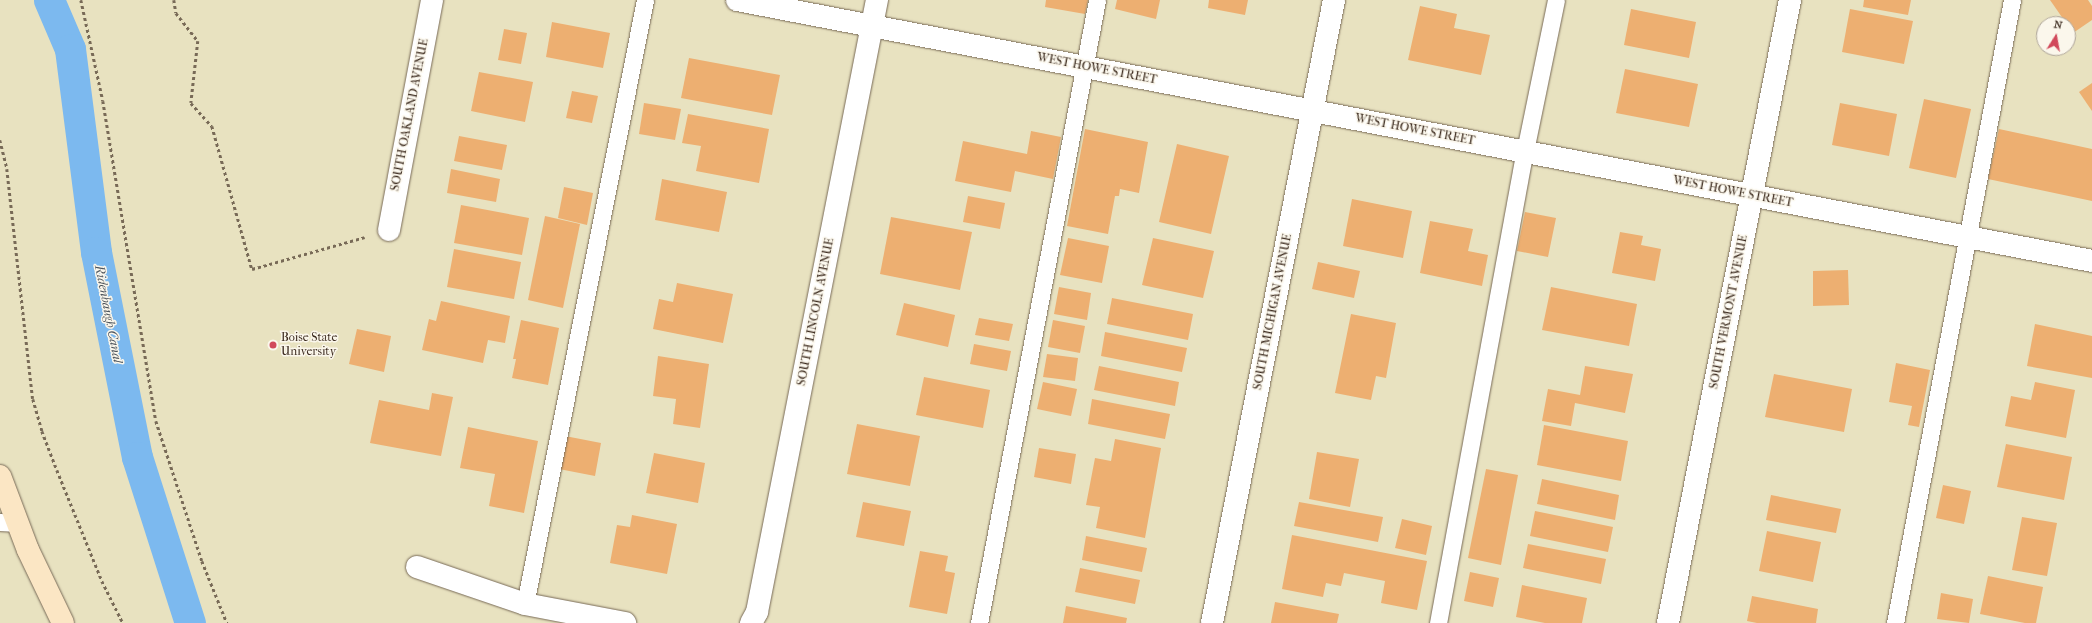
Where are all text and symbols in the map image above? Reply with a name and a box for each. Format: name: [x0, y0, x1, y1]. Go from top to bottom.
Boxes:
north arrow: [2036, 16, 2076, 56]
text: N: [2053, 18, 2064, 32]
street label: SOUTH OAKLAND AVENUE: [388, 38, 432, 192]
street label: WEST HOWE STREET: [1036, 50, 1158, 88]
street label: WEST HOWE STREET: [1354, 111, 1476, 149]
street label: WEST HOWE STREET: [1672, 173, 1794, 211]
street label: SOUTH MICHIGAN AVENUE: [1251, 233, 1295, 391]
street label: SOUTH VERMONT AVENUE: [1707, 234, 1751, 390]
street label: SOUTH LINCOLN AVENUE: [795, 237, 837, 387]
water label: Ridenbaugh Canal: [91, 264, 125, 364]
place label: Boise State University: [281, 331, 338, 359]
marker: Boise State University: [268, 340, 278, 350]

